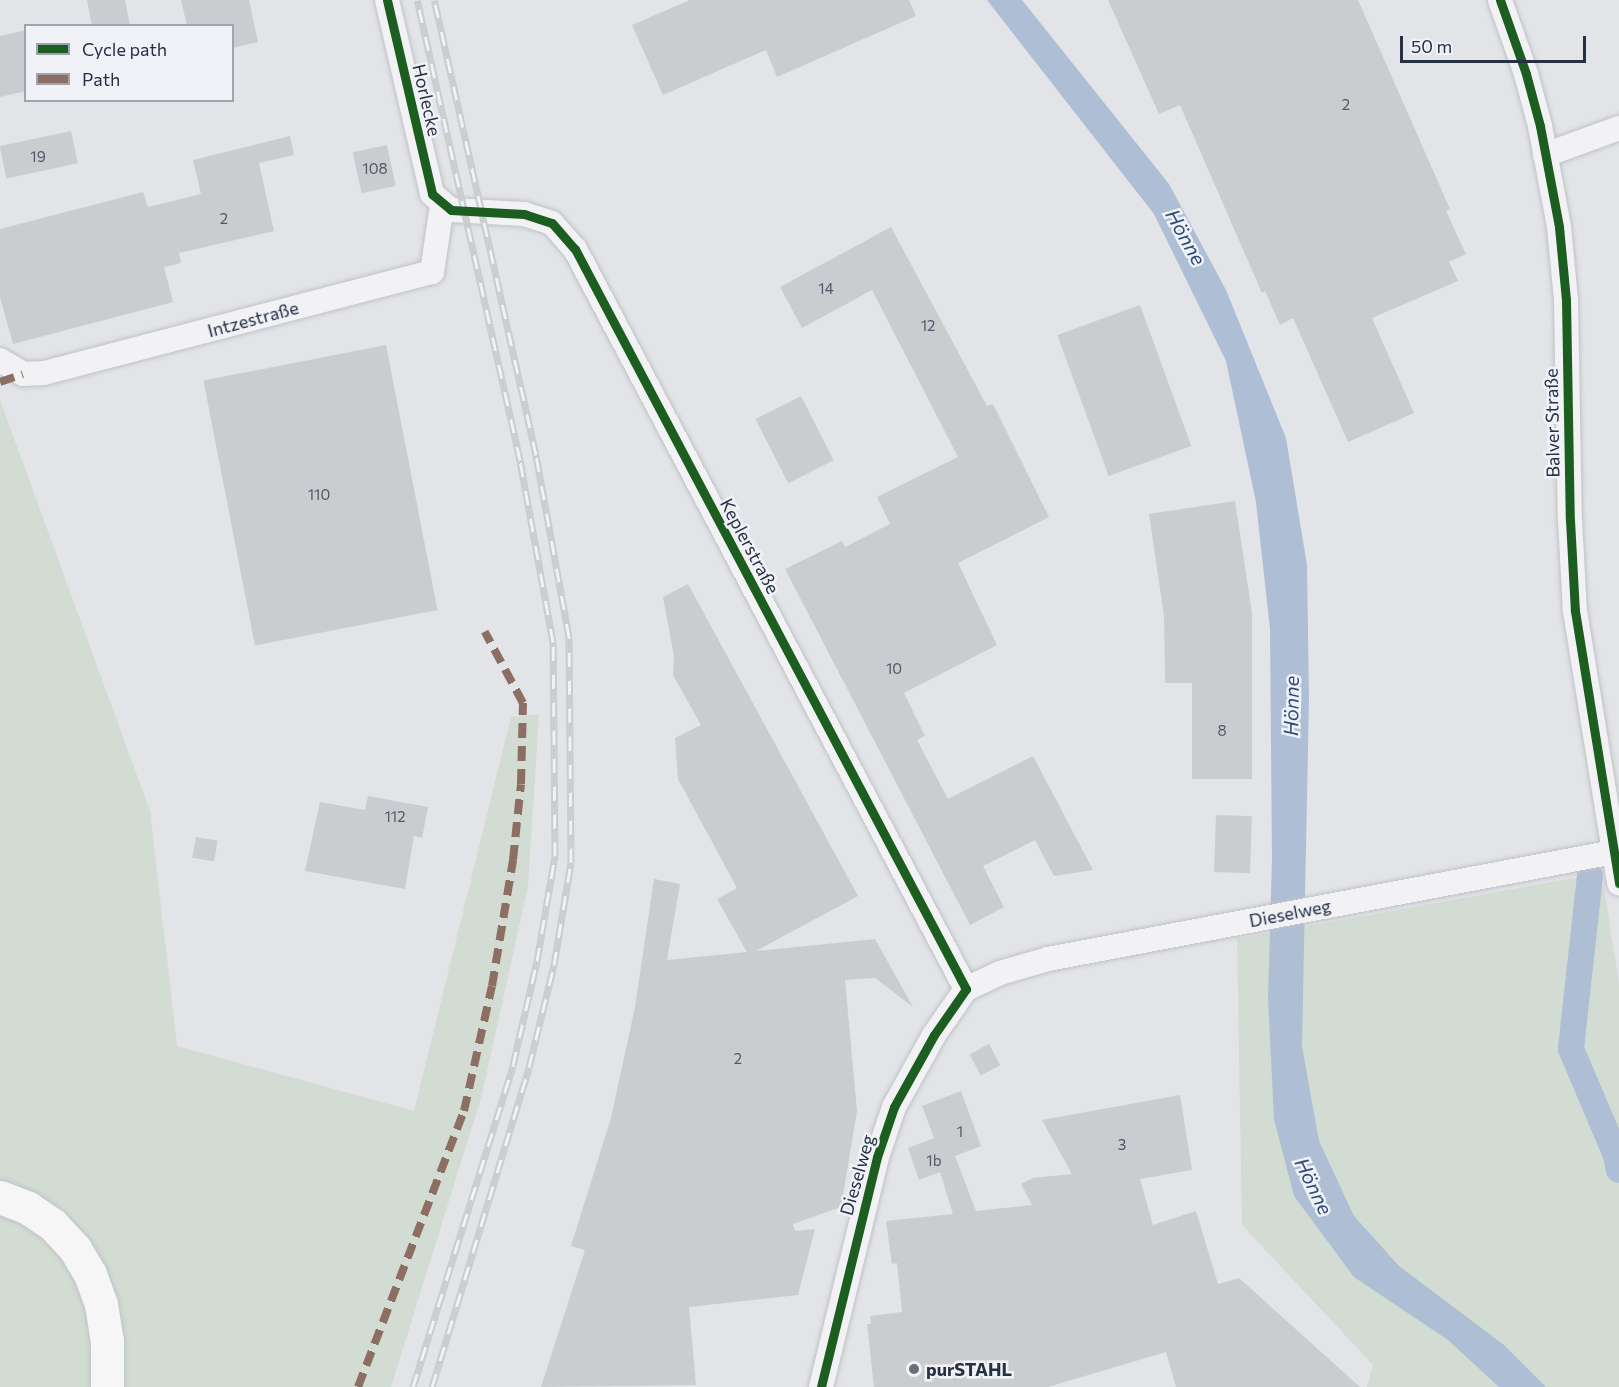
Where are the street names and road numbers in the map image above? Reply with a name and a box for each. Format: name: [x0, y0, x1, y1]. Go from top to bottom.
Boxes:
street label: Horlecke: [408, 62, 446, 138]
street label: Intzestraße: [205, 296, 301, 342]
street label: Balver Straße: [1540, 368, 1564, 478]
street label: Keplerstraße: [716, 495, 784, 597]
street label: Dieselweg: [1247, 894, 1333, 932]
street label: Dieselweg: [835, 1132, 879, 1218]

